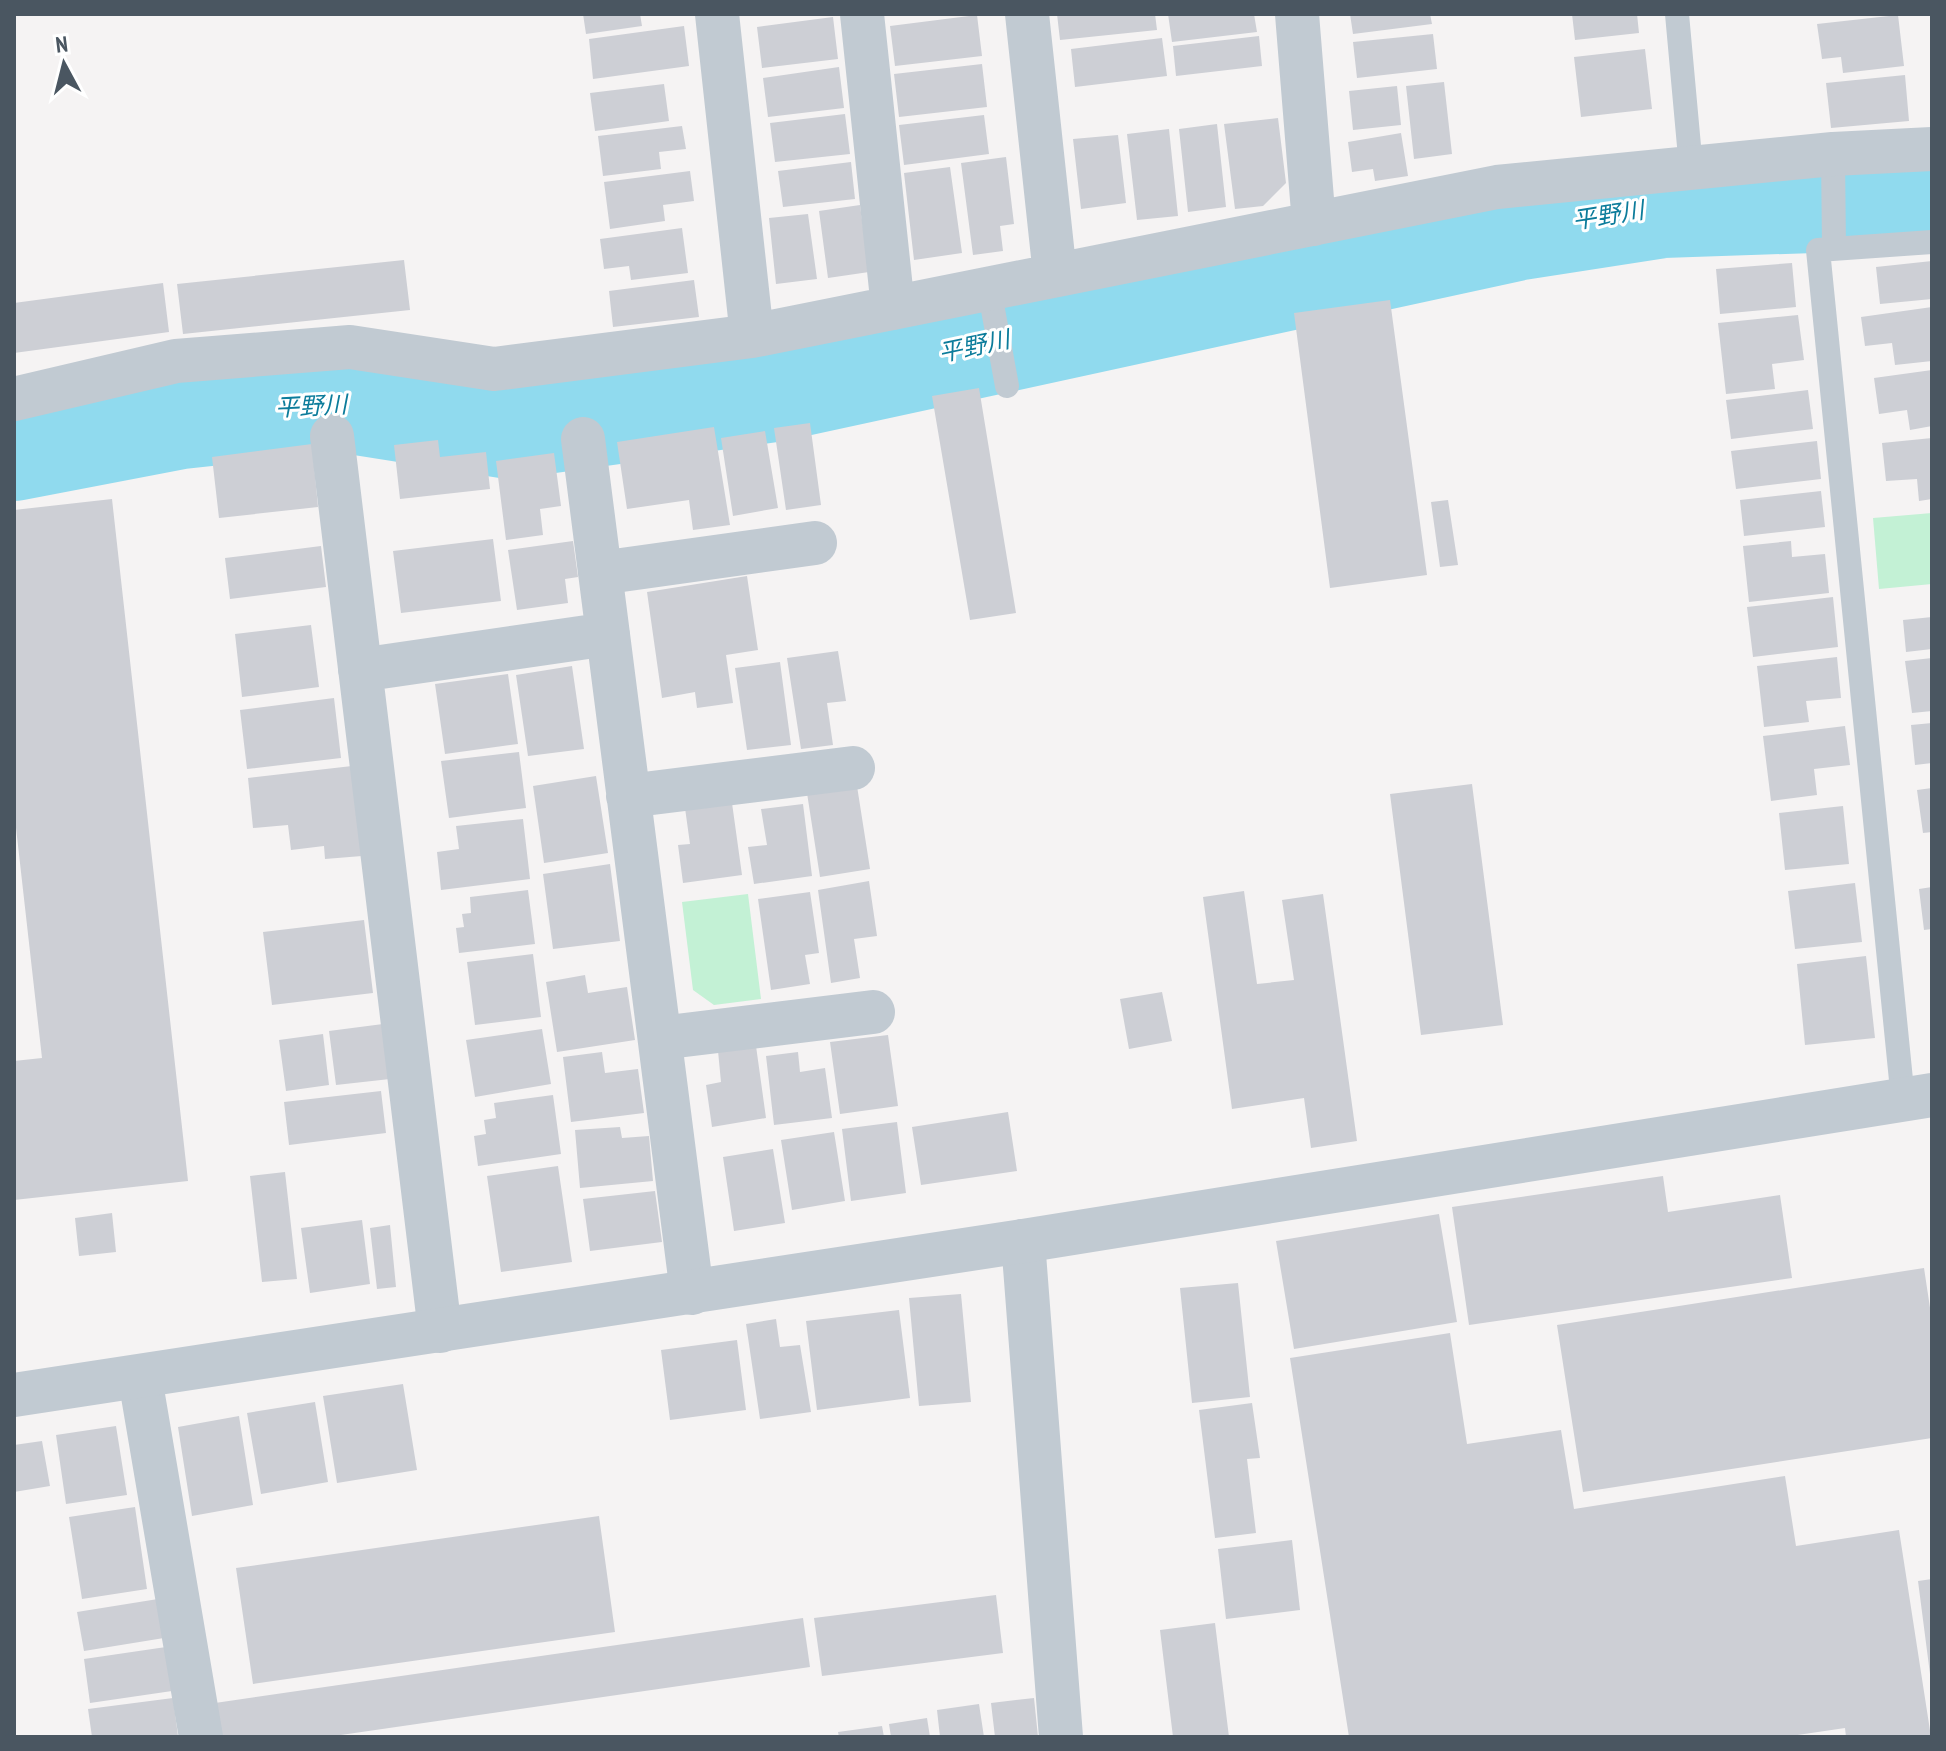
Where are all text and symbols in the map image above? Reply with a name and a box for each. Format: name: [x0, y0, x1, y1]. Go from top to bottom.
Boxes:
north arrow: [24, 24, 104, 104]
text: N: [54, 30, 69, 59]
water label: 平野川: [1570, 194, 1649, 236]
water label: 平野川: [936, 323, 1015, 369]
water label: 平野川: [274, 388, 351, 423]

